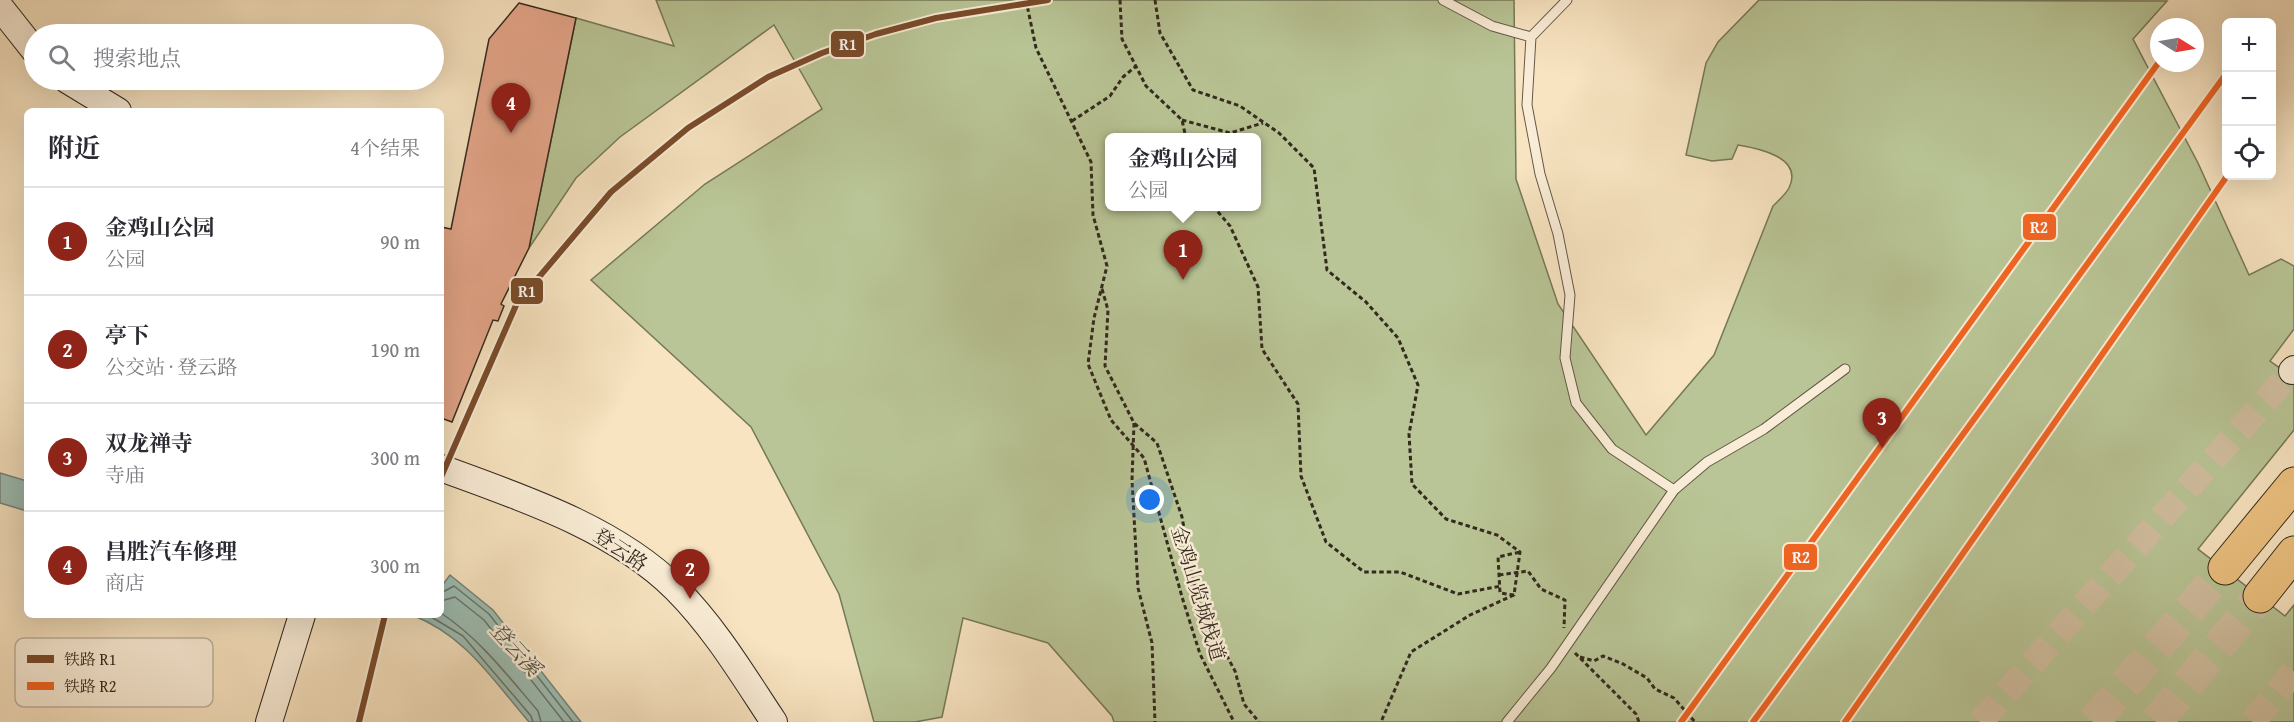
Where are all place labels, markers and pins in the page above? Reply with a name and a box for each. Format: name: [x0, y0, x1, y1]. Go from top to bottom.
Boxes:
pin: 4: [492, 84, 530, 133]
pin: 1: [1164, 230, 1202, 280]
pin: 3: [1862, 398, 1902, 448]
pin: 2: [670, 550, 710, 599]

